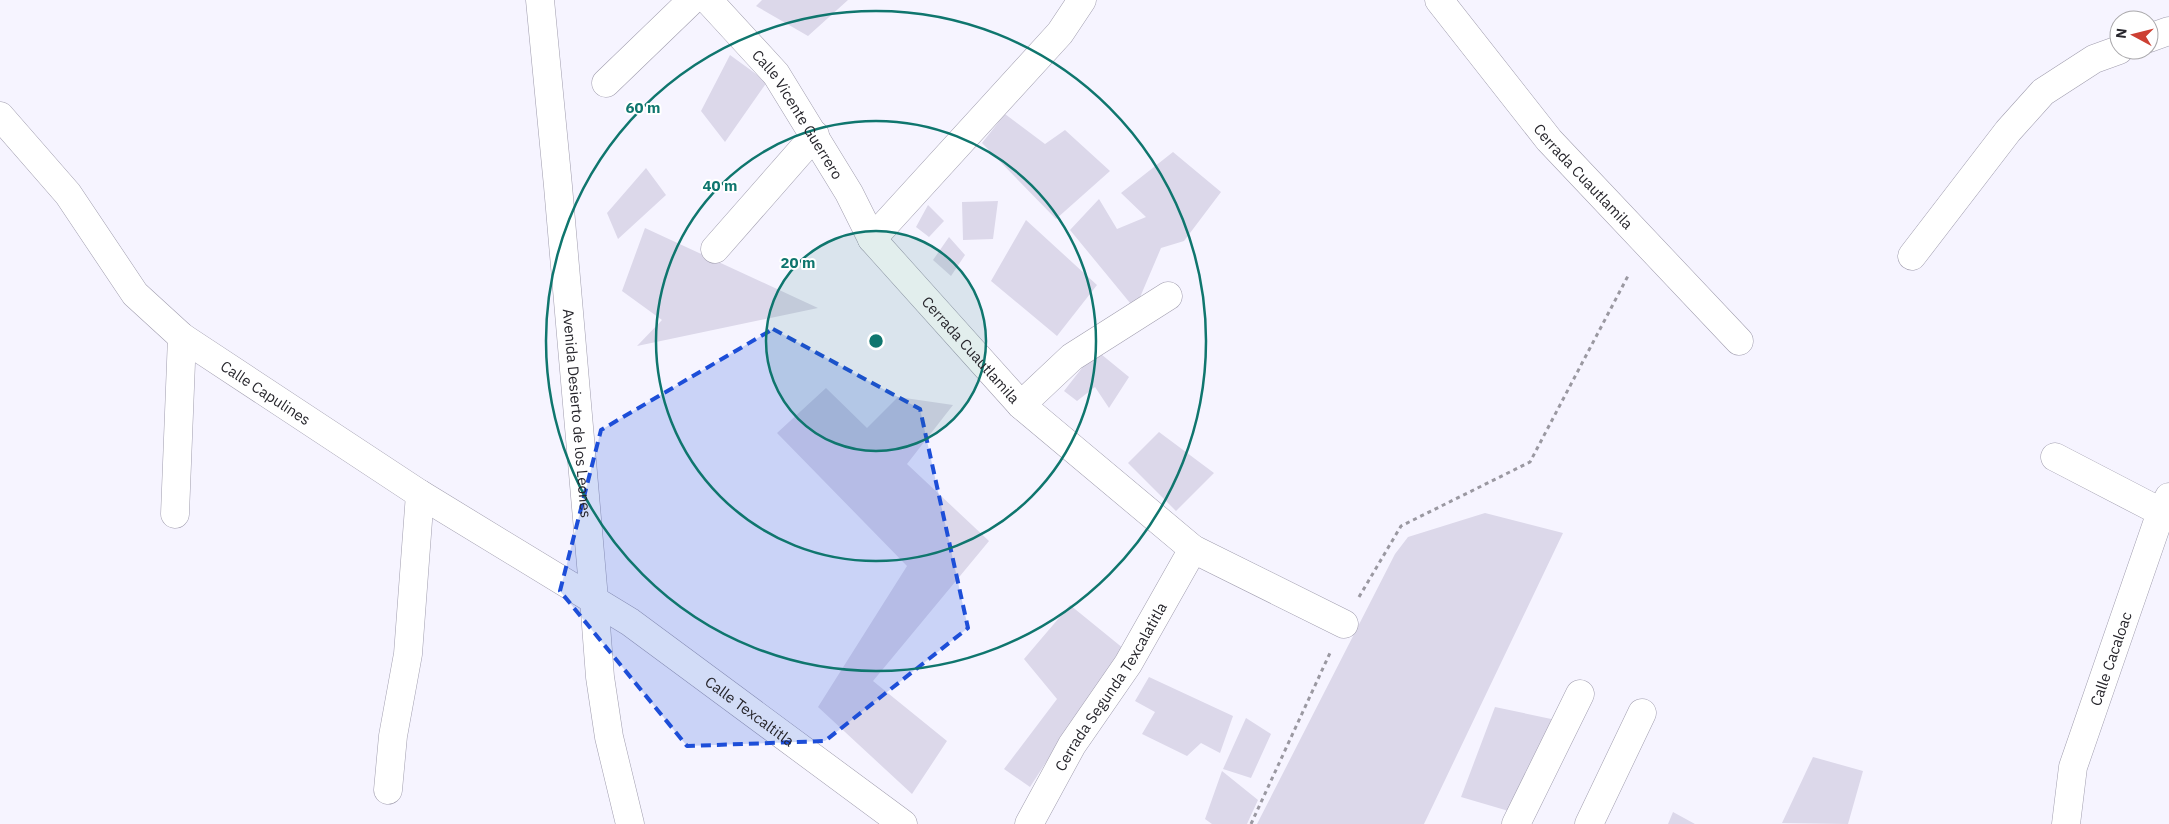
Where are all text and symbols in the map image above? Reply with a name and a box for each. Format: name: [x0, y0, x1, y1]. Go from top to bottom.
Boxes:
north arrow: [2109, 10, 2159, 60]
text: N: [2112, 27, 2131, 40]
street label: Calle Vicente Guerrero: [748, 45, 848, 182]
text: 60 m: [626, 98, 660, 117]
street label: Cerrada Cuautlamila: [1530, 119, 1637, 233]
text: 40 m: [703, 176, 737, 195]
text: 20 m: [781, 253, 815, 272]
street label: Cerrada Cuautlamila: [918, 292, 1024, 407]
street label: Avenida Desierto de los Leones: [559, 308, 596, 519]
centre of rings: [867, 332, 885, 350]
street label: Calle Capulines: [217, 356, 314, 429]
street label: Cerrada Segunda Texcalatitla: [1050, 599, 1171, 774]
street label: Calle Cacaloac: [2085, 609, 2136, 708]
street label: Calle Texcaltitla: [702, 672, 798, 750]

